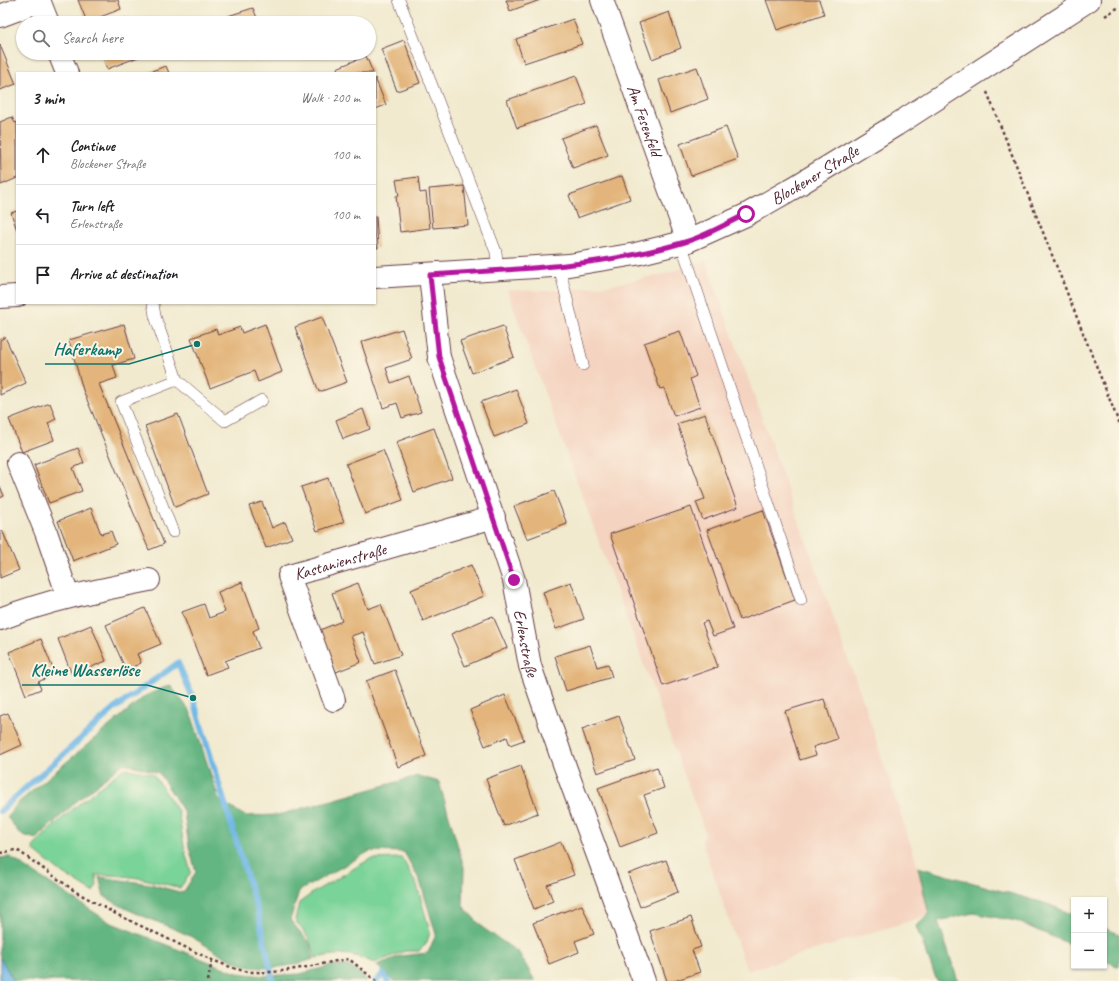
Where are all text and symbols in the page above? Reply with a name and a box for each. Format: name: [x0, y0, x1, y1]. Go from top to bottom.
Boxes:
search box: [16, 16, 376, 60]
icon: search: [30, 27, 52, 49]
text: Search here: [62, 29, 123, 48]
street label: Am Fesenfeld: [622, 82, 668, 161]
text: 3 min: [32, 88, 65, 109]
text: Walk · 200 m: [301, 90, 360, 106]
text: Continue: [70, 137, 115, 156]
street label: Blockener Straße: [767, 140, 864, 210]
icon: ahead: [32, 144, 54, 166]
text: 100 m: [332, 147, 360, 163]
text: Blockener Straße: [70, 156, 145, 172]
text: Turn left: [70, 197, 113, 216]
icon: left: [32, 204, 54, 226]
route start: [737, 205, 755, 223]
text: 100 m: [332, 207, 360, 223]
text: Erlenstraße: [70, 216, 122, 232]
icon: arrive: [32, 264, 54, 286]
text: Arrive at destination: [70, 265, 177, 284]
callout: Haferkamp: [45, 334, 129, 364]
text: Haferkamp: [53, 338, 122, 360]
street label: Kastanienstraße: [292, 538, 390, 585]
route end: [505, 571, 523, 589]
street label: Erlenstraße: [509, 608, 543, 681]
callout: Kleine Wasserlöse: [22, 655, 147, 685]
text: Kleine Wasserlöse: [31, 659, 141, 681]
map controls: [1071, 897, 1107, 969]
button: +: [1071, 897, 1107, 933]
button: −: [1071, 933, 1107, 969]

